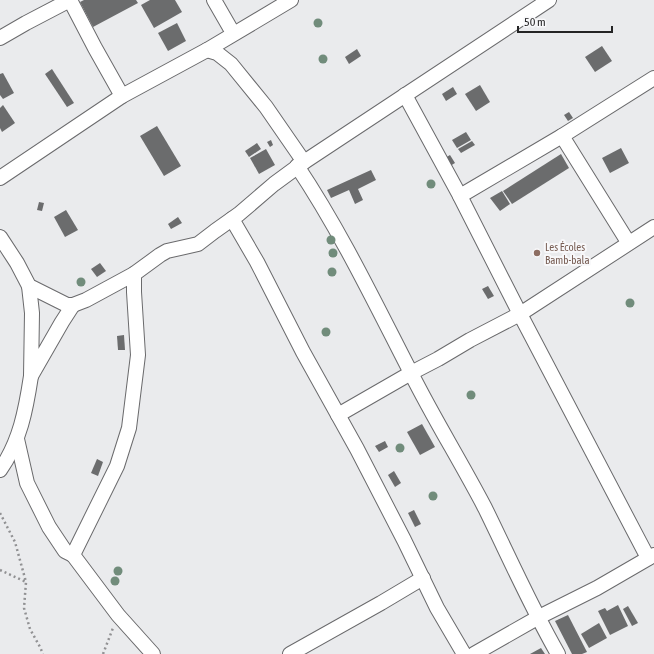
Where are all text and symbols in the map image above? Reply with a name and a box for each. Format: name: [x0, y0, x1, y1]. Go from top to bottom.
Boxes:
scale bar: [518, 8, 612, 34]
text: 50 m: [524, 15, 546, 29]
place label: Les Écoles Bamb-bala: [545, 241, 590, 266]
marker: Les Écoles Bamb-bala: [532, 248, 542, 258]

